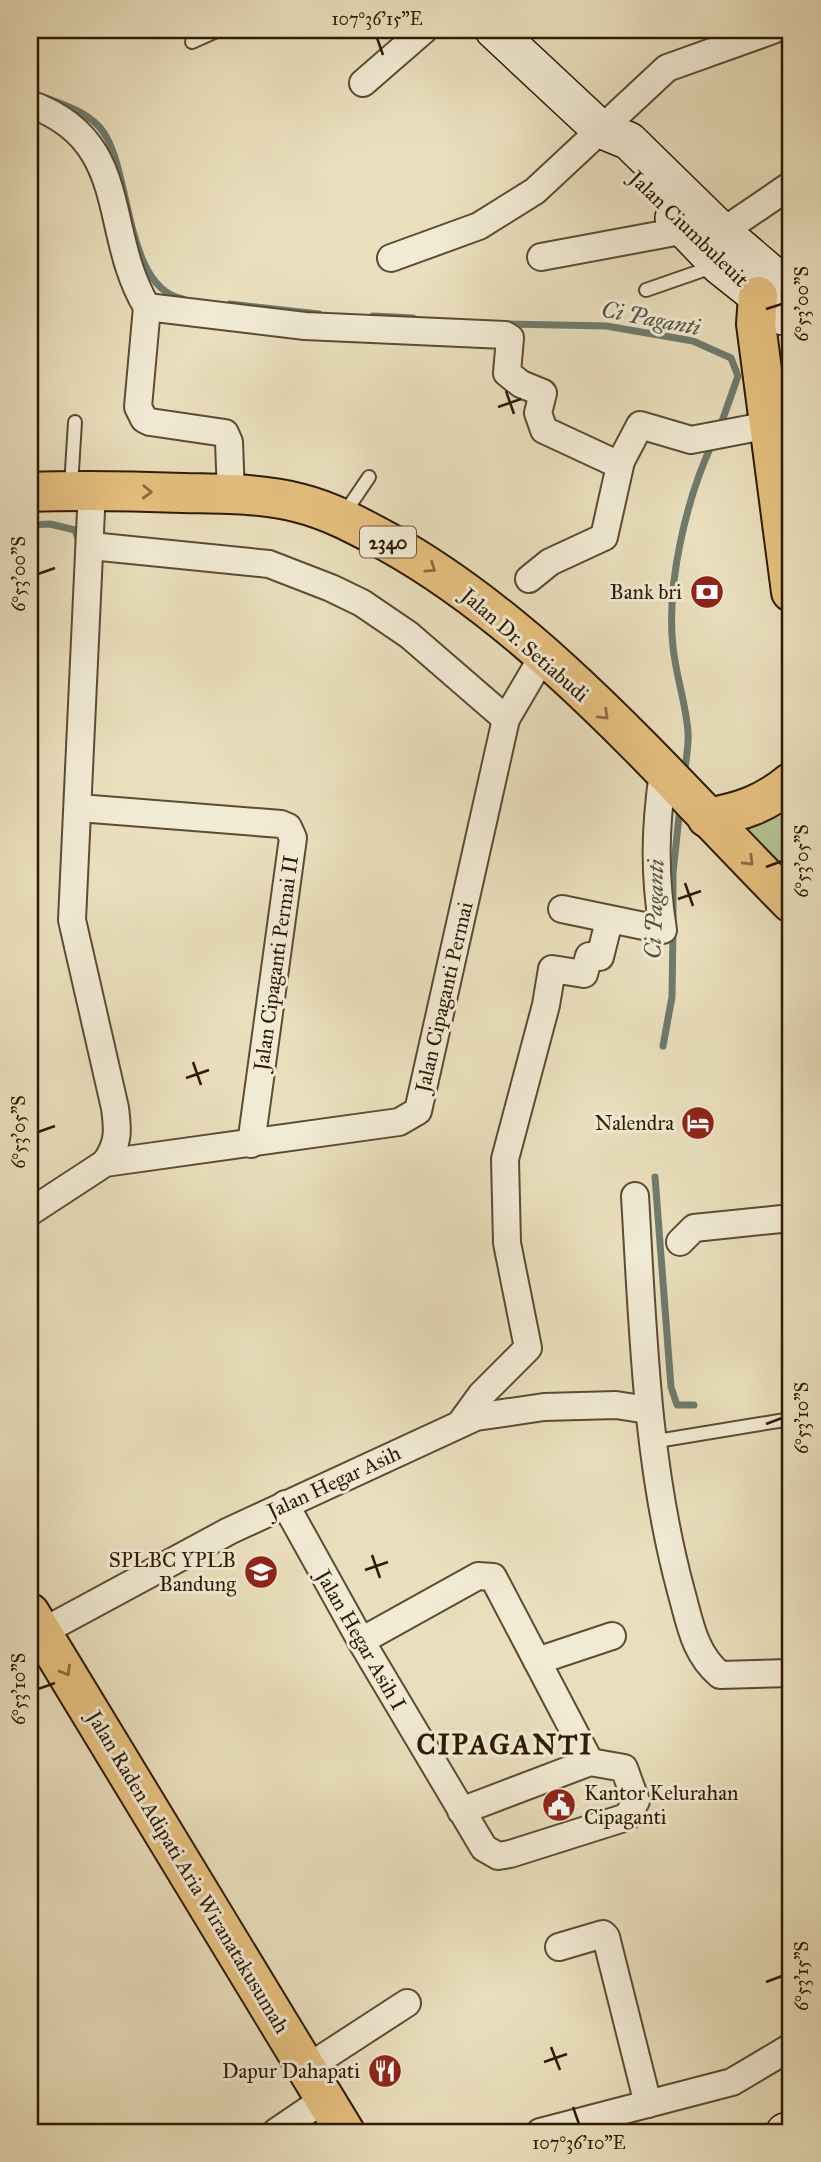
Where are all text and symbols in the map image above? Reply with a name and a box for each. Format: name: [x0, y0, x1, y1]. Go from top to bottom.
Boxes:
text: 107°36'15"E: [331, 8, 423, 30]
street label: Jalan Ciumbuleuit: [622, 164, 755, 293]
text: 6°53'00"S: [791, 266, 813, 342]
water label: Ci Paganti: [599, 295, 703, 341]
one-way arrow: [142, 484, 153, 499]
road number: 2340: [360, 526, 416, 558]
text: 6°53'00"S: [8, 536, 30, 612]
one-way arrow: [423, 560, 436, 572]
bank icon: Bank bri: [688, 573, 726, 611]
place label: Bank bri: [610, 579, 682, 605]
street label: Jalan Dr. Setiabudi: [454, 581, 594, 708]
one-way arrow: [596, 707, 609, 720]
text: 6°53'05"S: [791, 824, 813, 898]
one-way arrow: [741, 852, 754, 865]
street label: Jalan Cipaganti Permai II: [248, 854, 304, 1074]
water label: Ci Paganti: [638, 858, 670, 960]
street label: Jalan Cipaganti Permai: [409, 899, 479, 1097]
text: 6°53'05"S: [8, 1095, 30, 1169]
hotel icon: Nalendra: [679, 1104, 717, 1142]
place label: Nalendra: [595, 1110, 674, 1136]
text: 6°53'10"S: [791, 1382, 813, 1454]
street label: Jalan Hegar Asih: [261, 1440, 405, 1525]
place label: SPLBC YPLB Bandung: [109, 1547, 236, 1597]
school or university icon: SPLBC YPLB Bandung: [242, 1553, 280, 1591]
street label: Jalan Hegar Asih I: [309, 1563, 412, 1715]
text: 6°53'10"S: [8, 1653, 30, 1725]
one-way arrow: [57, 1663, 70, 1676]
street label: Jalan Raden Adipati Aria Wiranatakusumah: [80, 1704, 295, 2038]
district label: CIPAGANTI: [417, 1727, 593, 1762]
place label: Kantor Kelurahan Cipaganti: [584, 1780, 738, 1830]
public building icon: Kantor Kelurahan Cipaganti: [540, 1786, 578, 1824]
text: 6°53'15"S: [791, 1941, 813, 2011]
restaurant icon: Dapur Dahapati: [366, 2052, 404, 2090]
place label: Dapur Dahapati: [222, 2058, 360, 2084]
text: 107°36'10"E: [532, 2132, 626, 2154]

